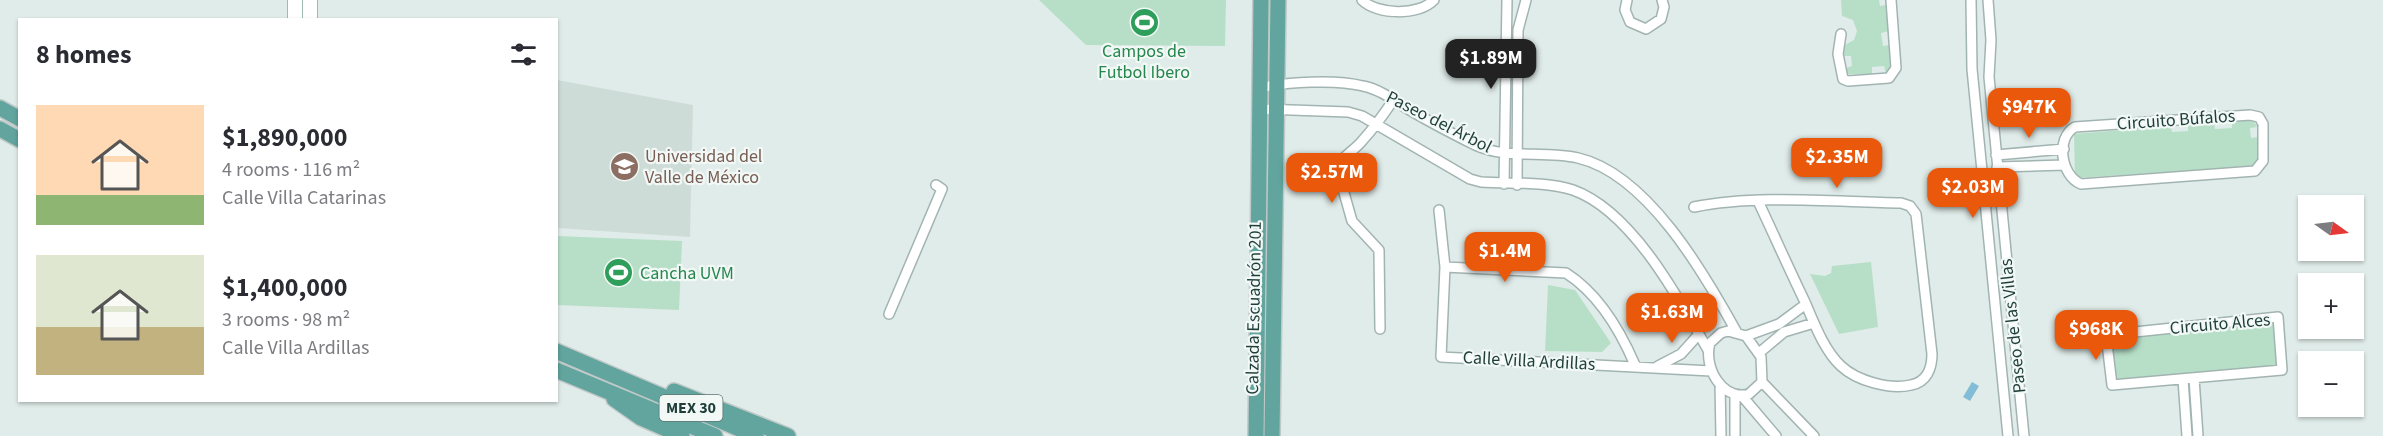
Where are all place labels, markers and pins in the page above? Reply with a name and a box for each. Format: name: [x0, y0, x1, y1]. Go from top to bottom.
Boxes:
sports icon: Campos de Futbol Ibero: [1128, 6, 1160, 38]
place label: Campos de Futbol Ibero: [1098, 39, 1190, 85]
pin: $1.89M: [1442, 39, 1540, 90]
pin: $947K: [1987, 88, 2071, 139]
pin: $2.35M: [1788, 138, 1886, 189]
place label: Universidad del Valle de México: [645, 144, 762, 190]
school or university icon: Universidad del Valle de México: [608, 150, 640, 182]
pin: $2.57M: [1283, 153, 1381, 204]
pin: $2.03M: [1924, 168, 2022, 219]
pin: $1.4M: [1463, 232, 1547, 283]
sports icon: Cancha UVM: [603, 257, 635, 289]
place label: Cancha UVM: [640, 261, 734, 286]
pin: $1.63M: [1623, 293, 1721, 344]
pin: $968K: [2054, 310, 2138, 361]

